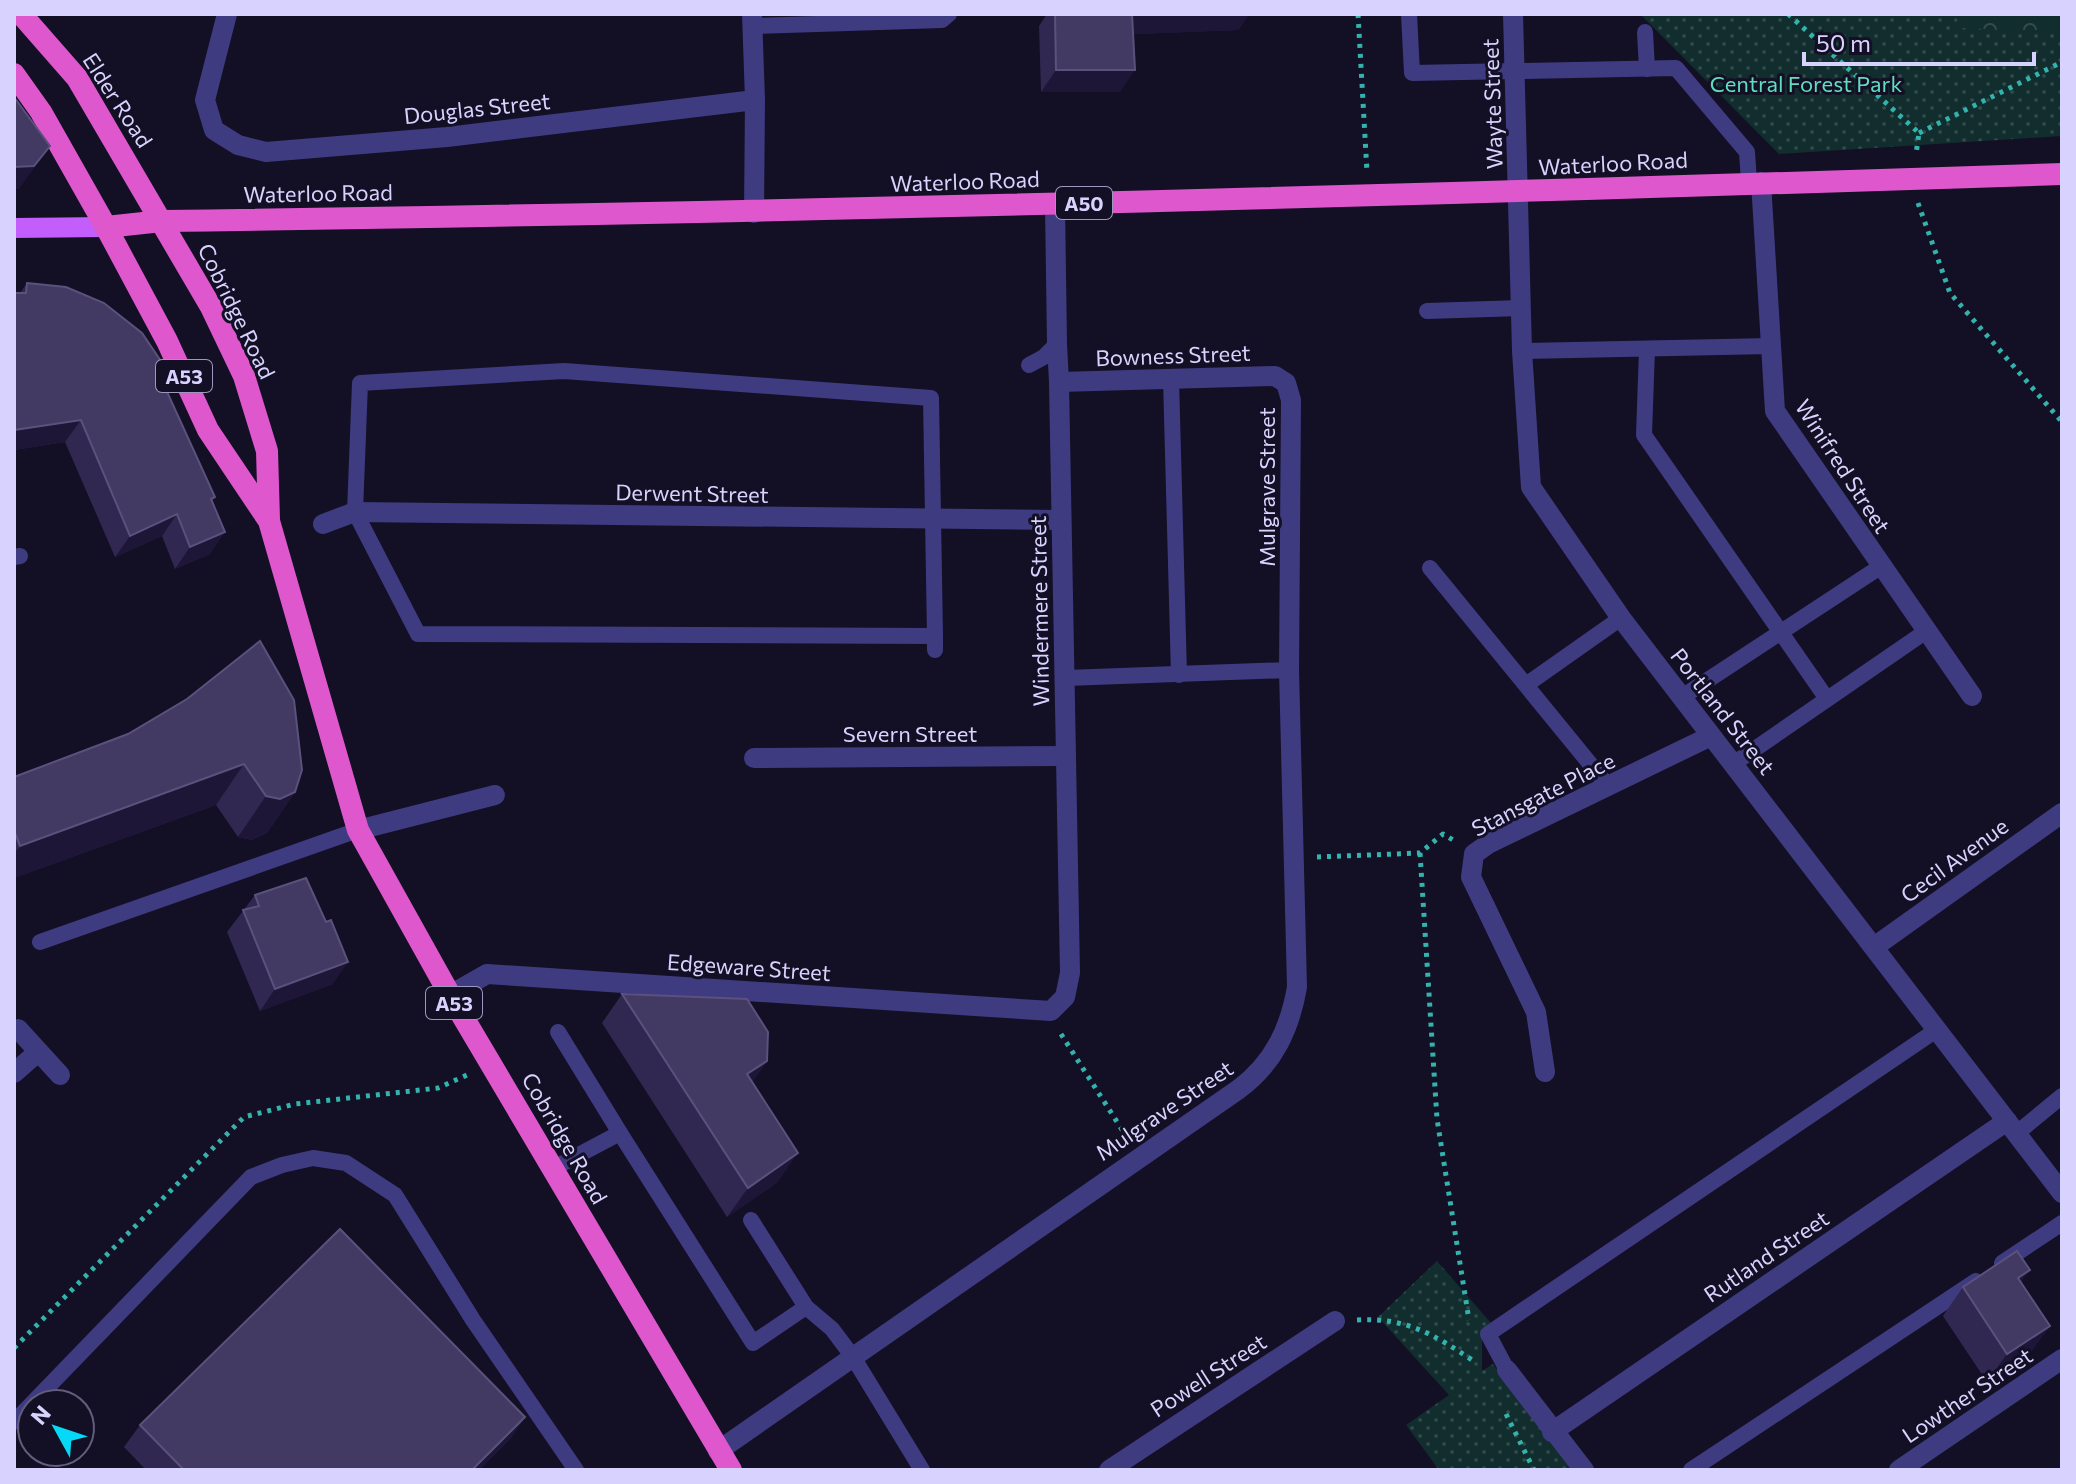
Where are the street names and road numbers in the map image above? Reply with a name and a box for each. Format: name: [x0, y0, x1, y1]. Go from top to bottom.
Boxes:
street label: Wayte Street: [1476, 38, 1508, 170]
street label: Elder Road: [77, 48, 159, 152]
street label: Douglas Street: [402, 87, 552, 129]
street label: Waterloo Road: [1538, 146, 1688, 180]
street label: Waterloo Road: [890, 165, 1040, 197]
street label: Waterloo Road: [243, 178, 393, 208]
road number: A50: [1056, 187, 1112, 219]
street label: Cobridge Road: [193, 239, 281, 383]
street label: Bowness Street: [1095, 339, 1251, 371]
road number: A53: [156, 360, 212, 392]
street label: Winifred Street: [1790, 394, 1896, 538]
street label: Mulgrave Street: [1253, 407, 1280, 567]
street label: Derwent Street: [615, 478, 769, 508]
street label: Windermere Street: [1024, 515, 1054, 707]
street label: Portland Street: [1665, 642, 1781, 780]
street label: Severn Street: [843, 720, 977, 747]
street label: Stansgate Place: [1467, 746, 1619, 842]
street label: Cecil Avenue: [1895, 812, 2013, 908]
street label: Edgeware Street: [666, 948, 832, 986]
road number: A53: [426, 987, 482, 1019]
street label: Mulgrave Street: [1090, 1054, 1238, 1166]
street label: Cobridge Road: [516, 1067, 614, 1209]
street label: Rutland Street: [1698, 1204, 1834, 1308]
street label: Powell Street: [1145, 1328, 1271, 1422]
street label: Lowther Street: [1897, 1341, 2037, 1449]

